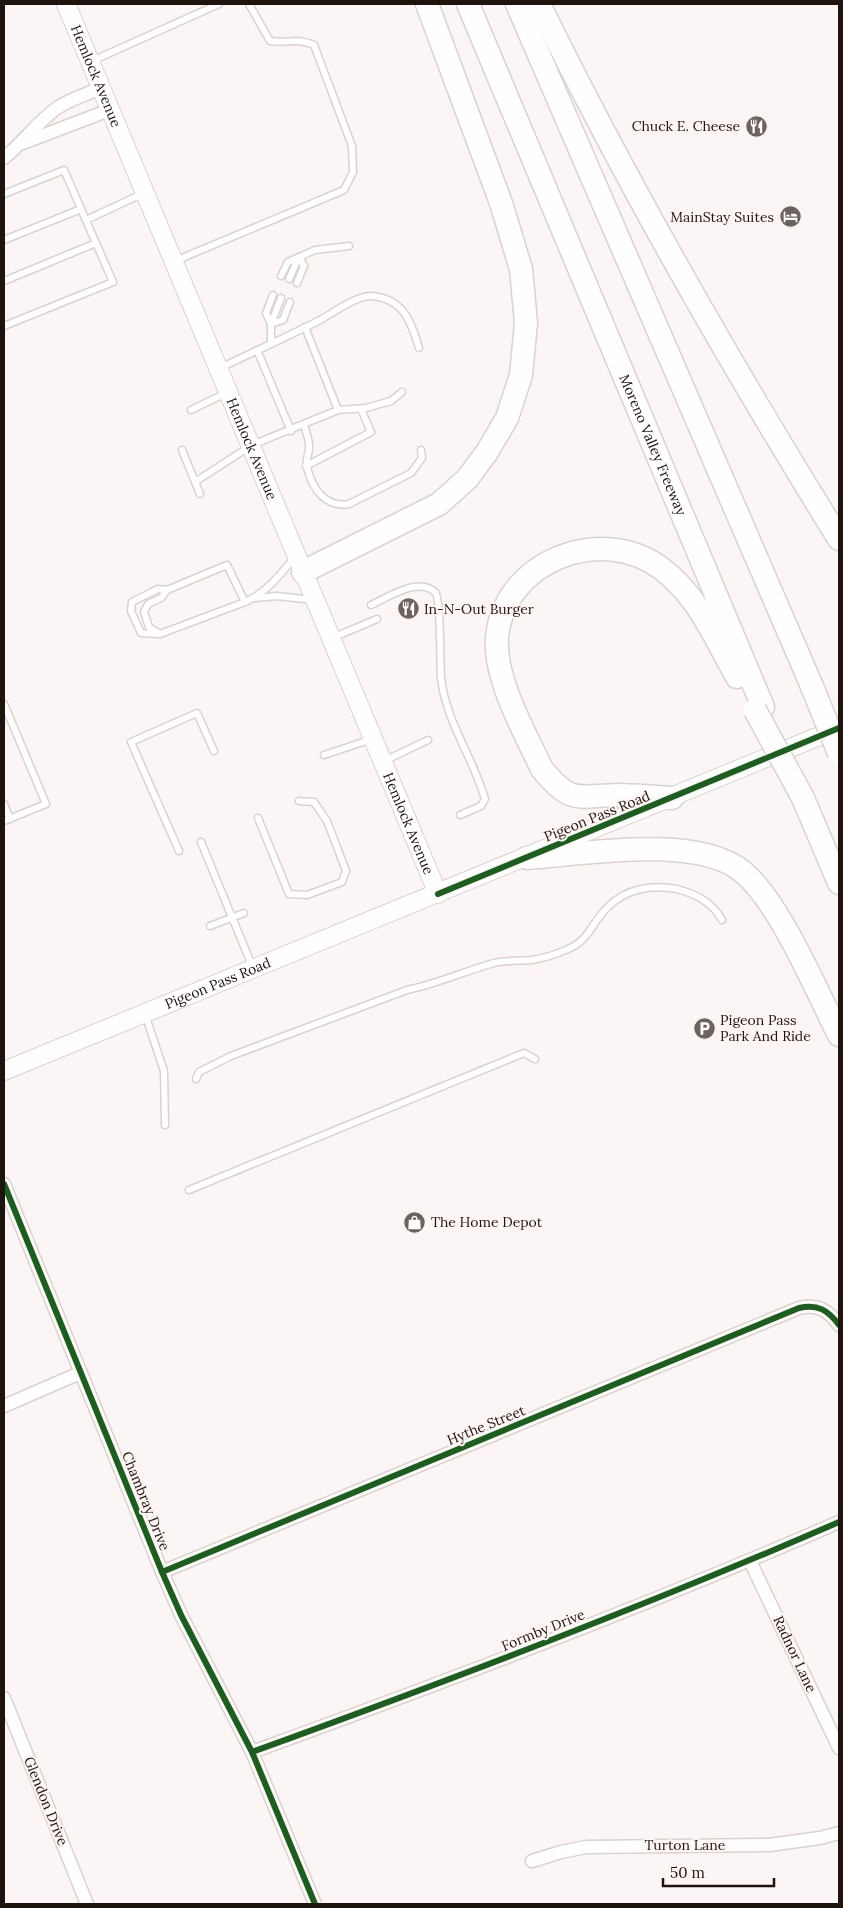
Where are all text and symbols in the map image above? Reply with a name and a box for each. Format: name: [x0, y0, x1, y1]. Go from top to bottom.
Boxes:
street label: Hemlock Avenue: [67, 22, 126, 130]
restaurant icon: Chuck E. Cheese: [744, 114, 768, 138]
place label: Chuck E. Cheese: [632, 117, 740, 135]
hotel icon: MainStay Suites: [778, 205, 802, 229]
place label: MainStay Suites: [670, 208, 774, 226]
street label: Moreno Valley Freeway: [615, 371, 691, 519]
street label: Hemlock Avenue: [223, 395, 281, 503]
restaurant icon: In-N-Out Burger: [396, 597, 420, 621]
place label: In-N-Out Burger: [424, 600, 534, 618]
street label: Hemlock Avenue: [379, 770, 438, 877]
street label: Pigeon Pass Road: [541, 787, 653, 845]
street label: Pigeon Pass Road: [162, 953, 273, 1013]
place label: Pigeon Pass Park And Ride: [720, 1011, 811, 1045]
parking icon: Pigeon Pass Park And Ride: [692, 1016, 716, 1040]
shop icon: The Home Depot: [403, 1210, 427, 1234]
place label: The Home Depot: [431, 1213, 543, 1231]
street label: Hythe Street: [444, 1401, 528, 1449]
street label: Chambray Drive: [118, 1449, 174, 1554]
street label: Formby Drive: [499, 1605, 588, 1655]
street label: Radnor Lane: [769, 1613, 821, 1696]
street label: Glendon Drive: [20, 1754, 72, 1848]
street label: Turton Lane: [645, 1836, 726, 1854]
scale bar: [663, 1856, 774, 1888]
text: 50 m: [670, 1863, 705, 1882]

